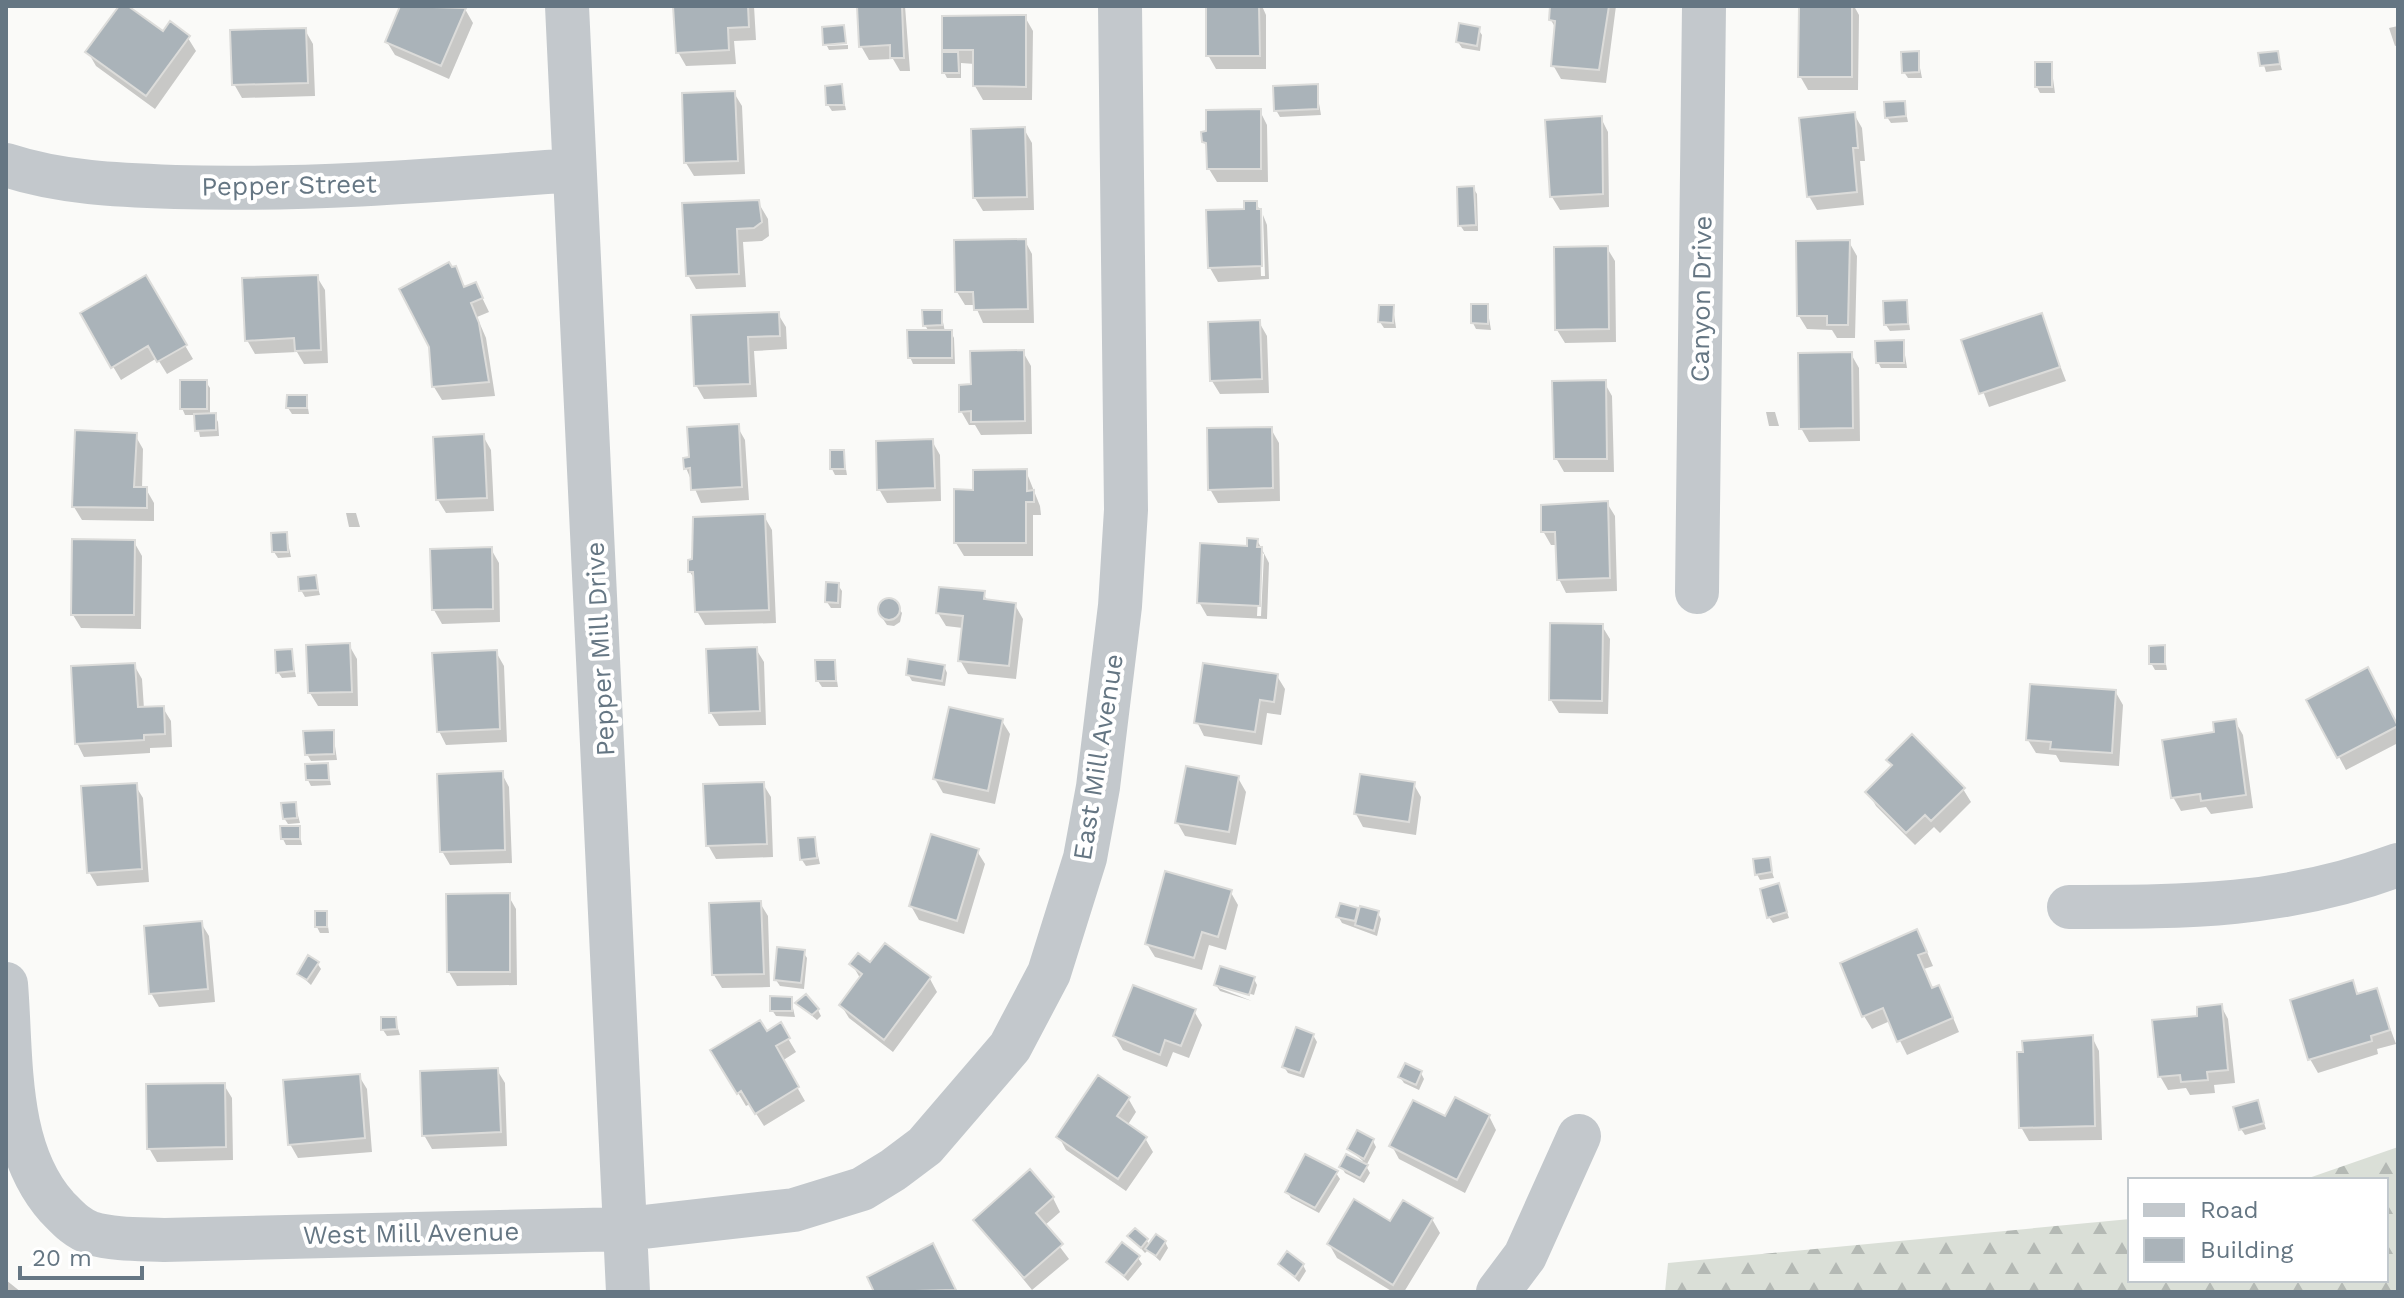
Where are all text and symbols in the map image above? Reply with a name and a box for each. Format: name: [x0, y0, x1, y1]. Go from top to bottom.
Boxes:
street label: Pepper Street: [201, 168, 377, 202]
street label: Canyon Drive: [1685, 215, 1717, 383]
street label: Pepper Mill Drive: [579, 541, 621, 757]
street label: East Mill Avenue: [1067, 652, 1129, 862]
legend: [2128, 1178, 2388, 1282]
text: Road: [2200, 1196, 2259, 1224]
street label: West Mill Avenue: [303, 1216, 519, 1250]
scale bar: [20, 1230, 142, 1280]
text: Building: [2200, 1236, 2293, 1264]
text: 20 m: [32, 1244, 92, 1272]

